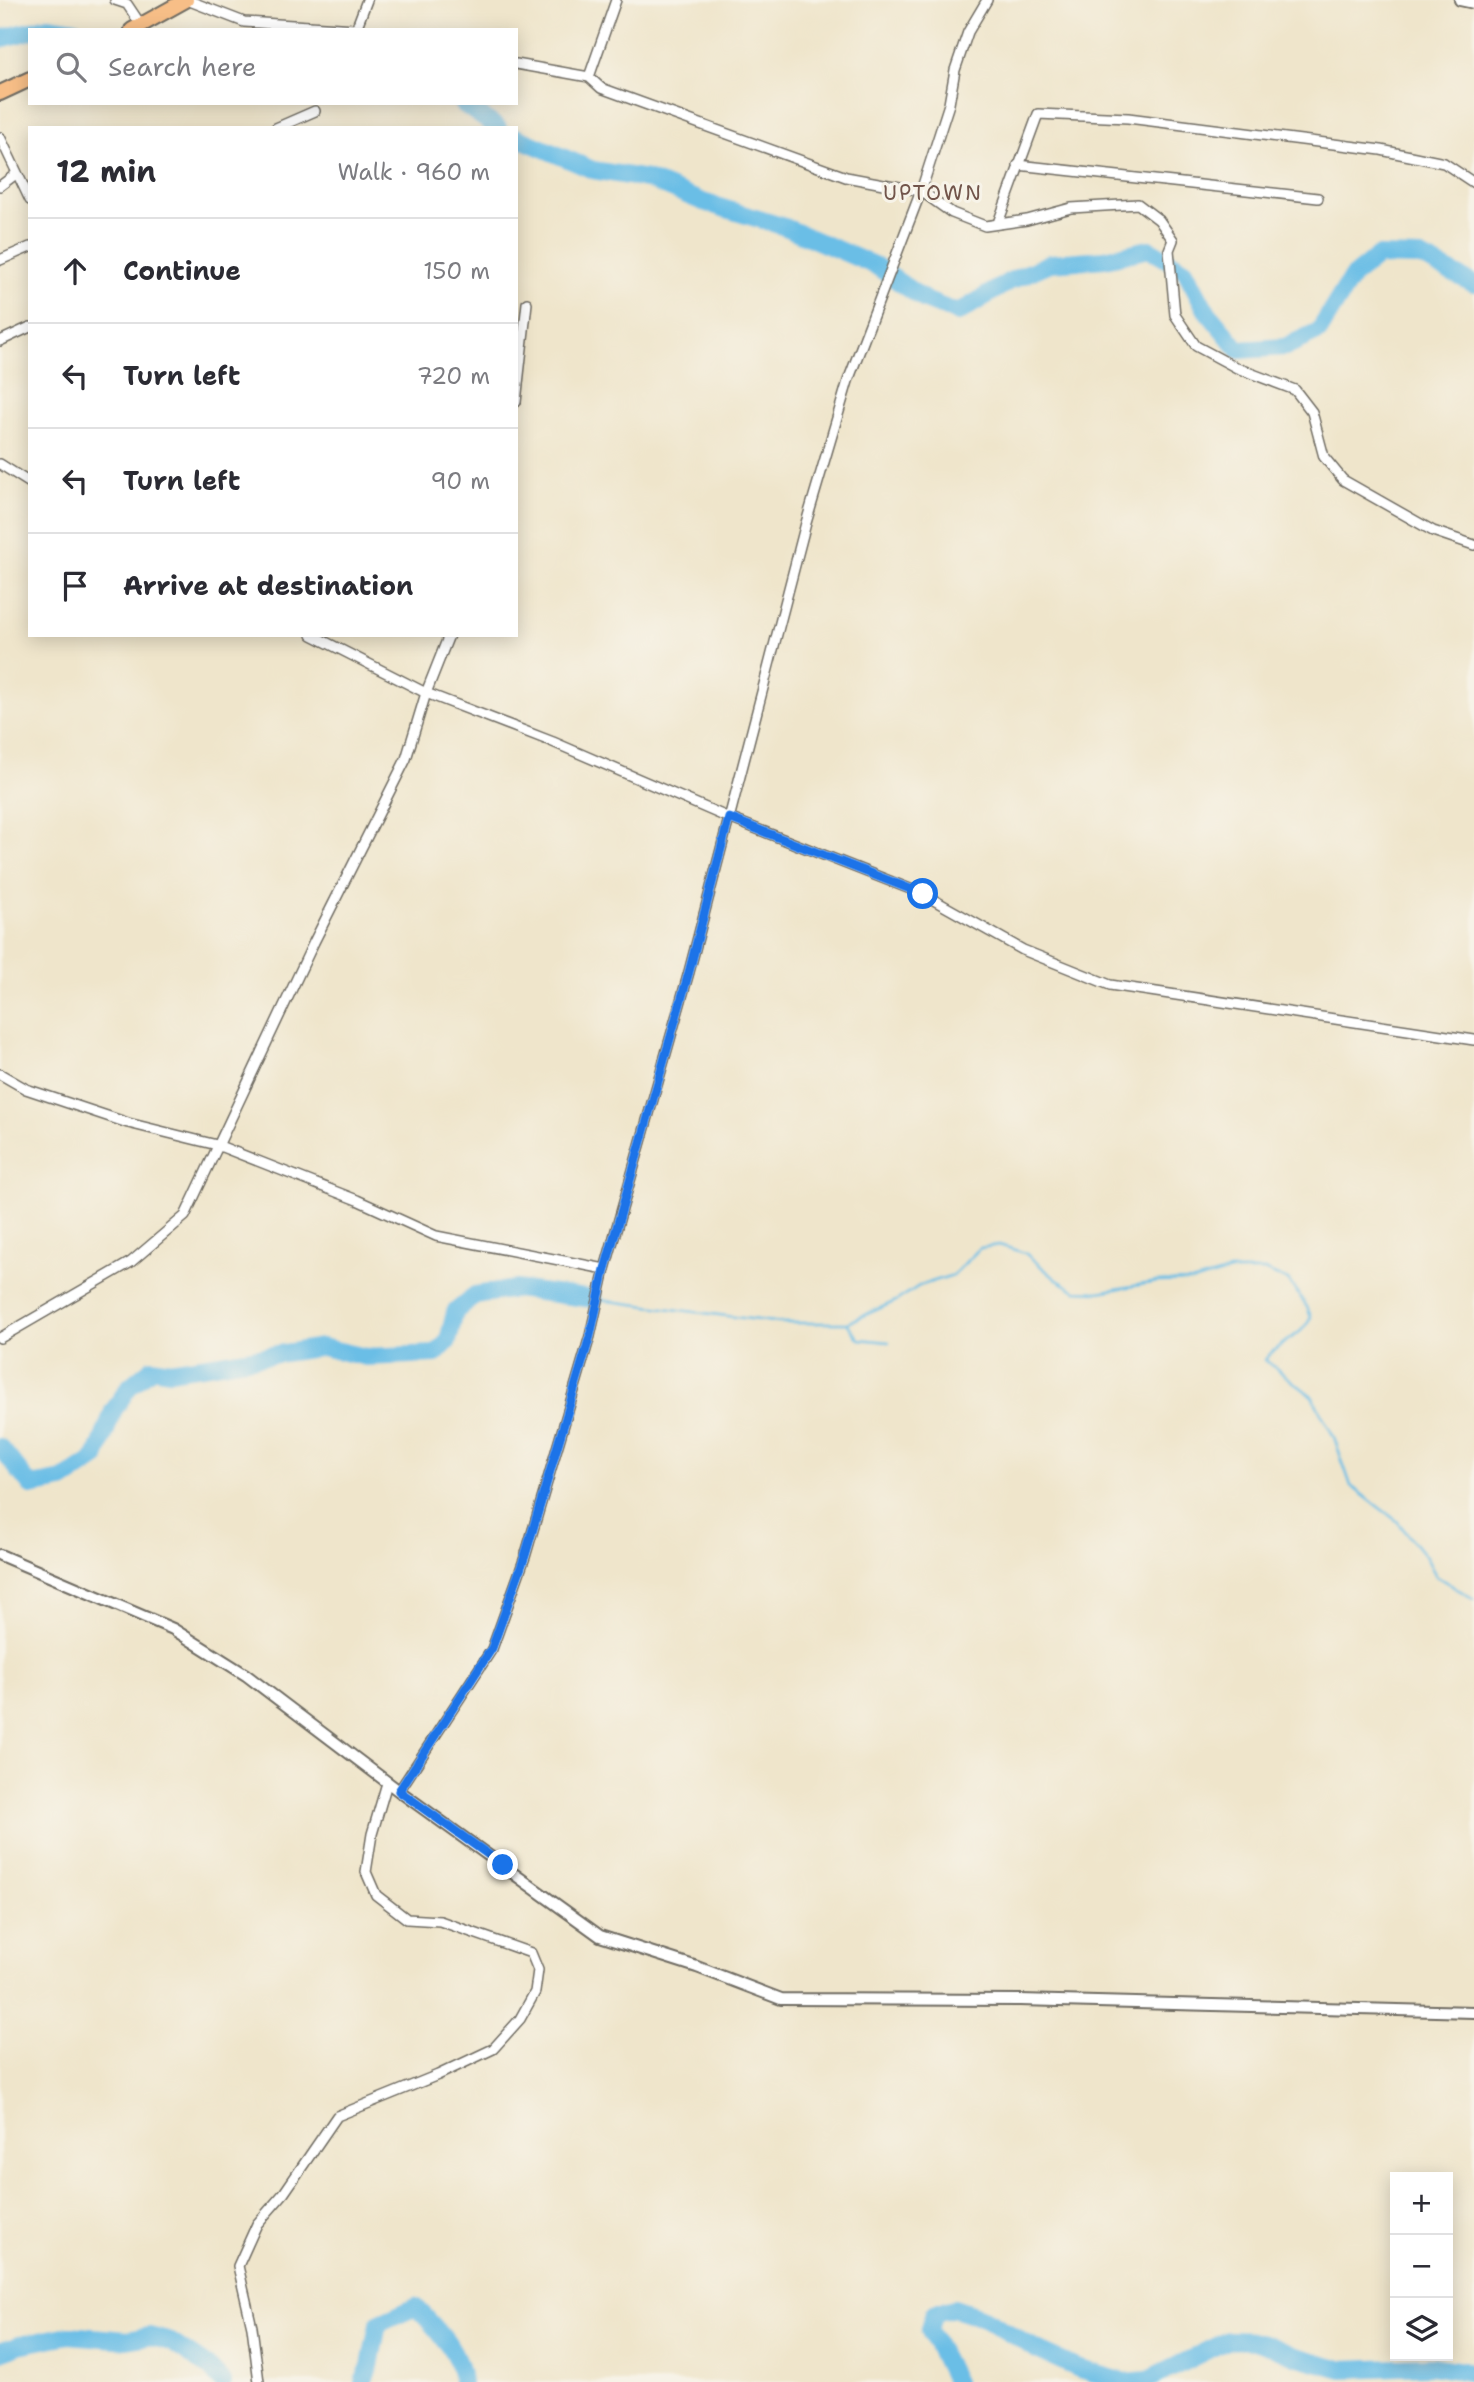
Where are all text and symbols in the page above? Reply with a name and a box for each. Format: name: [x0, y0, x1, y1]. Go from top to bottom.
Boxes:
search box: [28, 28, 518, 105]
icon: search: [52, 48, 90, 86]
text: Search here: [108, 49, 257, 84]
text: 12 min: [56, 151, 156, 192]
text: Walk · 960 m: [337, 157, 490, 187]
district label: UPTOWN: [883, 179, 983, 207]
icon: ahead: [56, 252, 94, 290]
text: Continue: [123, 253, 241, 288]
text: 150 m: [423, 256, 490, 286]
icon: left: [56, 357, 94, 395]
text: Turn left: [123, 358, 240, 393]
text: 720 m: [417, 361, 490, 391]
icon: left: [56, 462, 94, 500]
text: Turn left: [123, 463, 240, 498]
text: 90 m: [430, 466, 490, 496]
icon: arrive: [56, 567, 94, 605]
text: Arrive at destination: [123, 568, 413, 603]
route start: [907, 878, 938, 909]
route end: [487, 1849, 518, 1880]
map controls: [1390, 2172, 1453, 2361]
button: +: [1390, 2172, 1453, 2235]
button: −: [1390, 2235, 1453, 2298]
button: layers: [1390, 2298, 1453, 2361]

